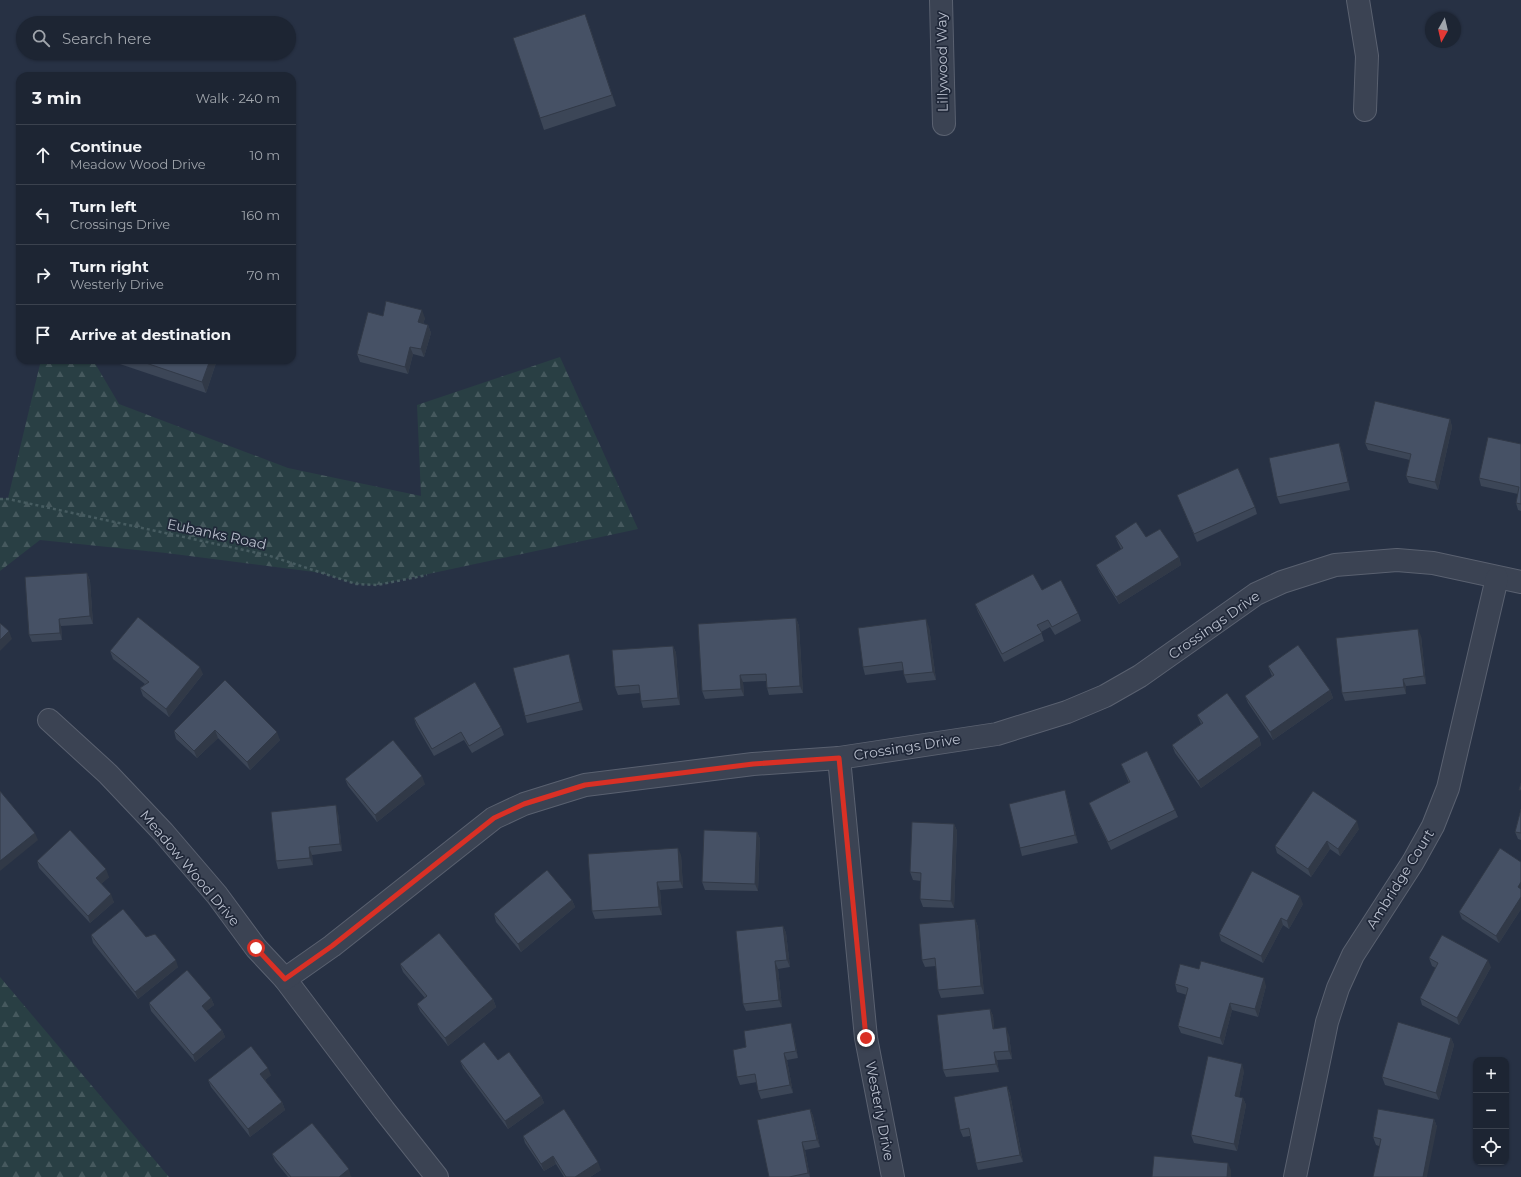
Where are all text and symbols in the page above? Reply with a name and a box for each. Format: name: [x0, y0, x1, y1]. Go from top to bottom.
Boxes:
street label: Lillywood Way: [932, 11, 952, 112]
north arrow: [1425, 12, 1461, 48]
search box: [16, 16, 296, 60]
icon: search: [30, 27, 52, 49]
text: Search here: [62, 29, 151, 48]
text: 3 min: [32, 88, 82, 108]
text: Walk · 240 m: [196, 90, 280, 106]
text: Continue: [70, 137, 142, 156]
icon: ahead: [32, 144, 54, 166]
text: 10 m: [250, 147, 280, 163]
text: Meadow Wood Drive: [70, 156, 206, 172]
text: Turn left: [70, 197, 137, 216]
icon: left: [32, 204, 54, 226]
text: 160 m: [242, 207, 280, 223]
text: Crossings Drive: [70, 216, 170, 232]
text: Turn right: [70, 257, 149, 276]
icon: right: [32, 264, 54, 286]
text: 70 m: [247, 267, 280, 283]
text: Westerly Drive: [70, 276, 164, 292]
icon: arrive: [32, 324, 54, 346]
text: Arrive at destination: [70, 325, 231, 344]
street label: Eubanks Road: [166, 515, 268, 553]
street label: Crossings Drive: [1165, 587, 1263, 663]
street label: Crossings Drive: [852, 730, 962, 764]
street label: Meadow Wood Drive: [136, 806, 244, 930]
street label: Ambridge Court: [1362, 826, 1438, 932]
route start: [247, 939, 265, 957]
route end: [857, 1029, 875, 1047]
map controls: [1473, 1057, 1509, 1165]
button: +: [1473, 1057, 1509, 1093]
street label: Westerly Drive: [862, 1060, 898, 1162]
button: −: [1473, 1093, 1509, 1129]
button: locate: [1473, 1129, 1509, 1165]

